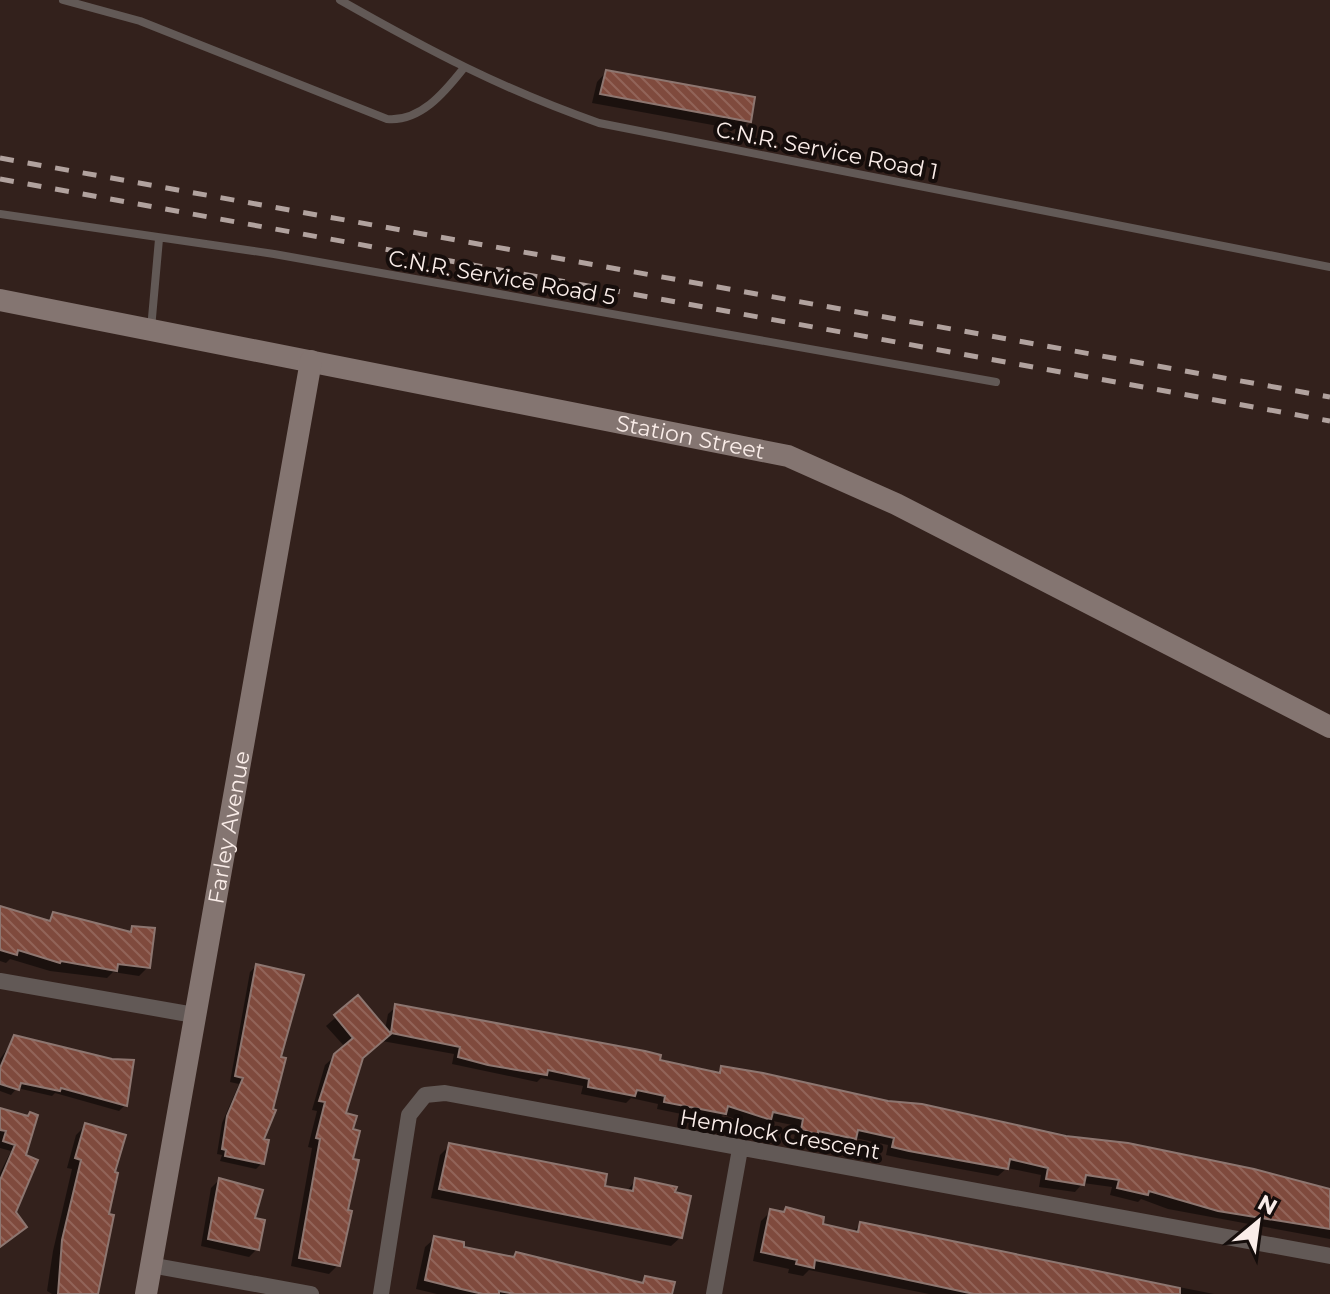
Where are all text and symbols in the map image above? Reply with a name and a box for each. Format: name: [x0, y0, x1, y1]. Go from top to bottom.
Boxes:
street label: C.N.R. Service Road 1: [714, 116, 940, 185]
street label: C.N.R. Service Road 5: [386, 244, 618, 311]
street label: Station Street: [614, 409, 767, 465]
street label: Farley Avenue: [202, 749, 256, 906]
street label: Hemlock Crescent: [678, 1104, 882, 1165]
north arrow: [1218, 1182, 1298, 1262]
text: N: [1253, 1189, 1282, 1221]

